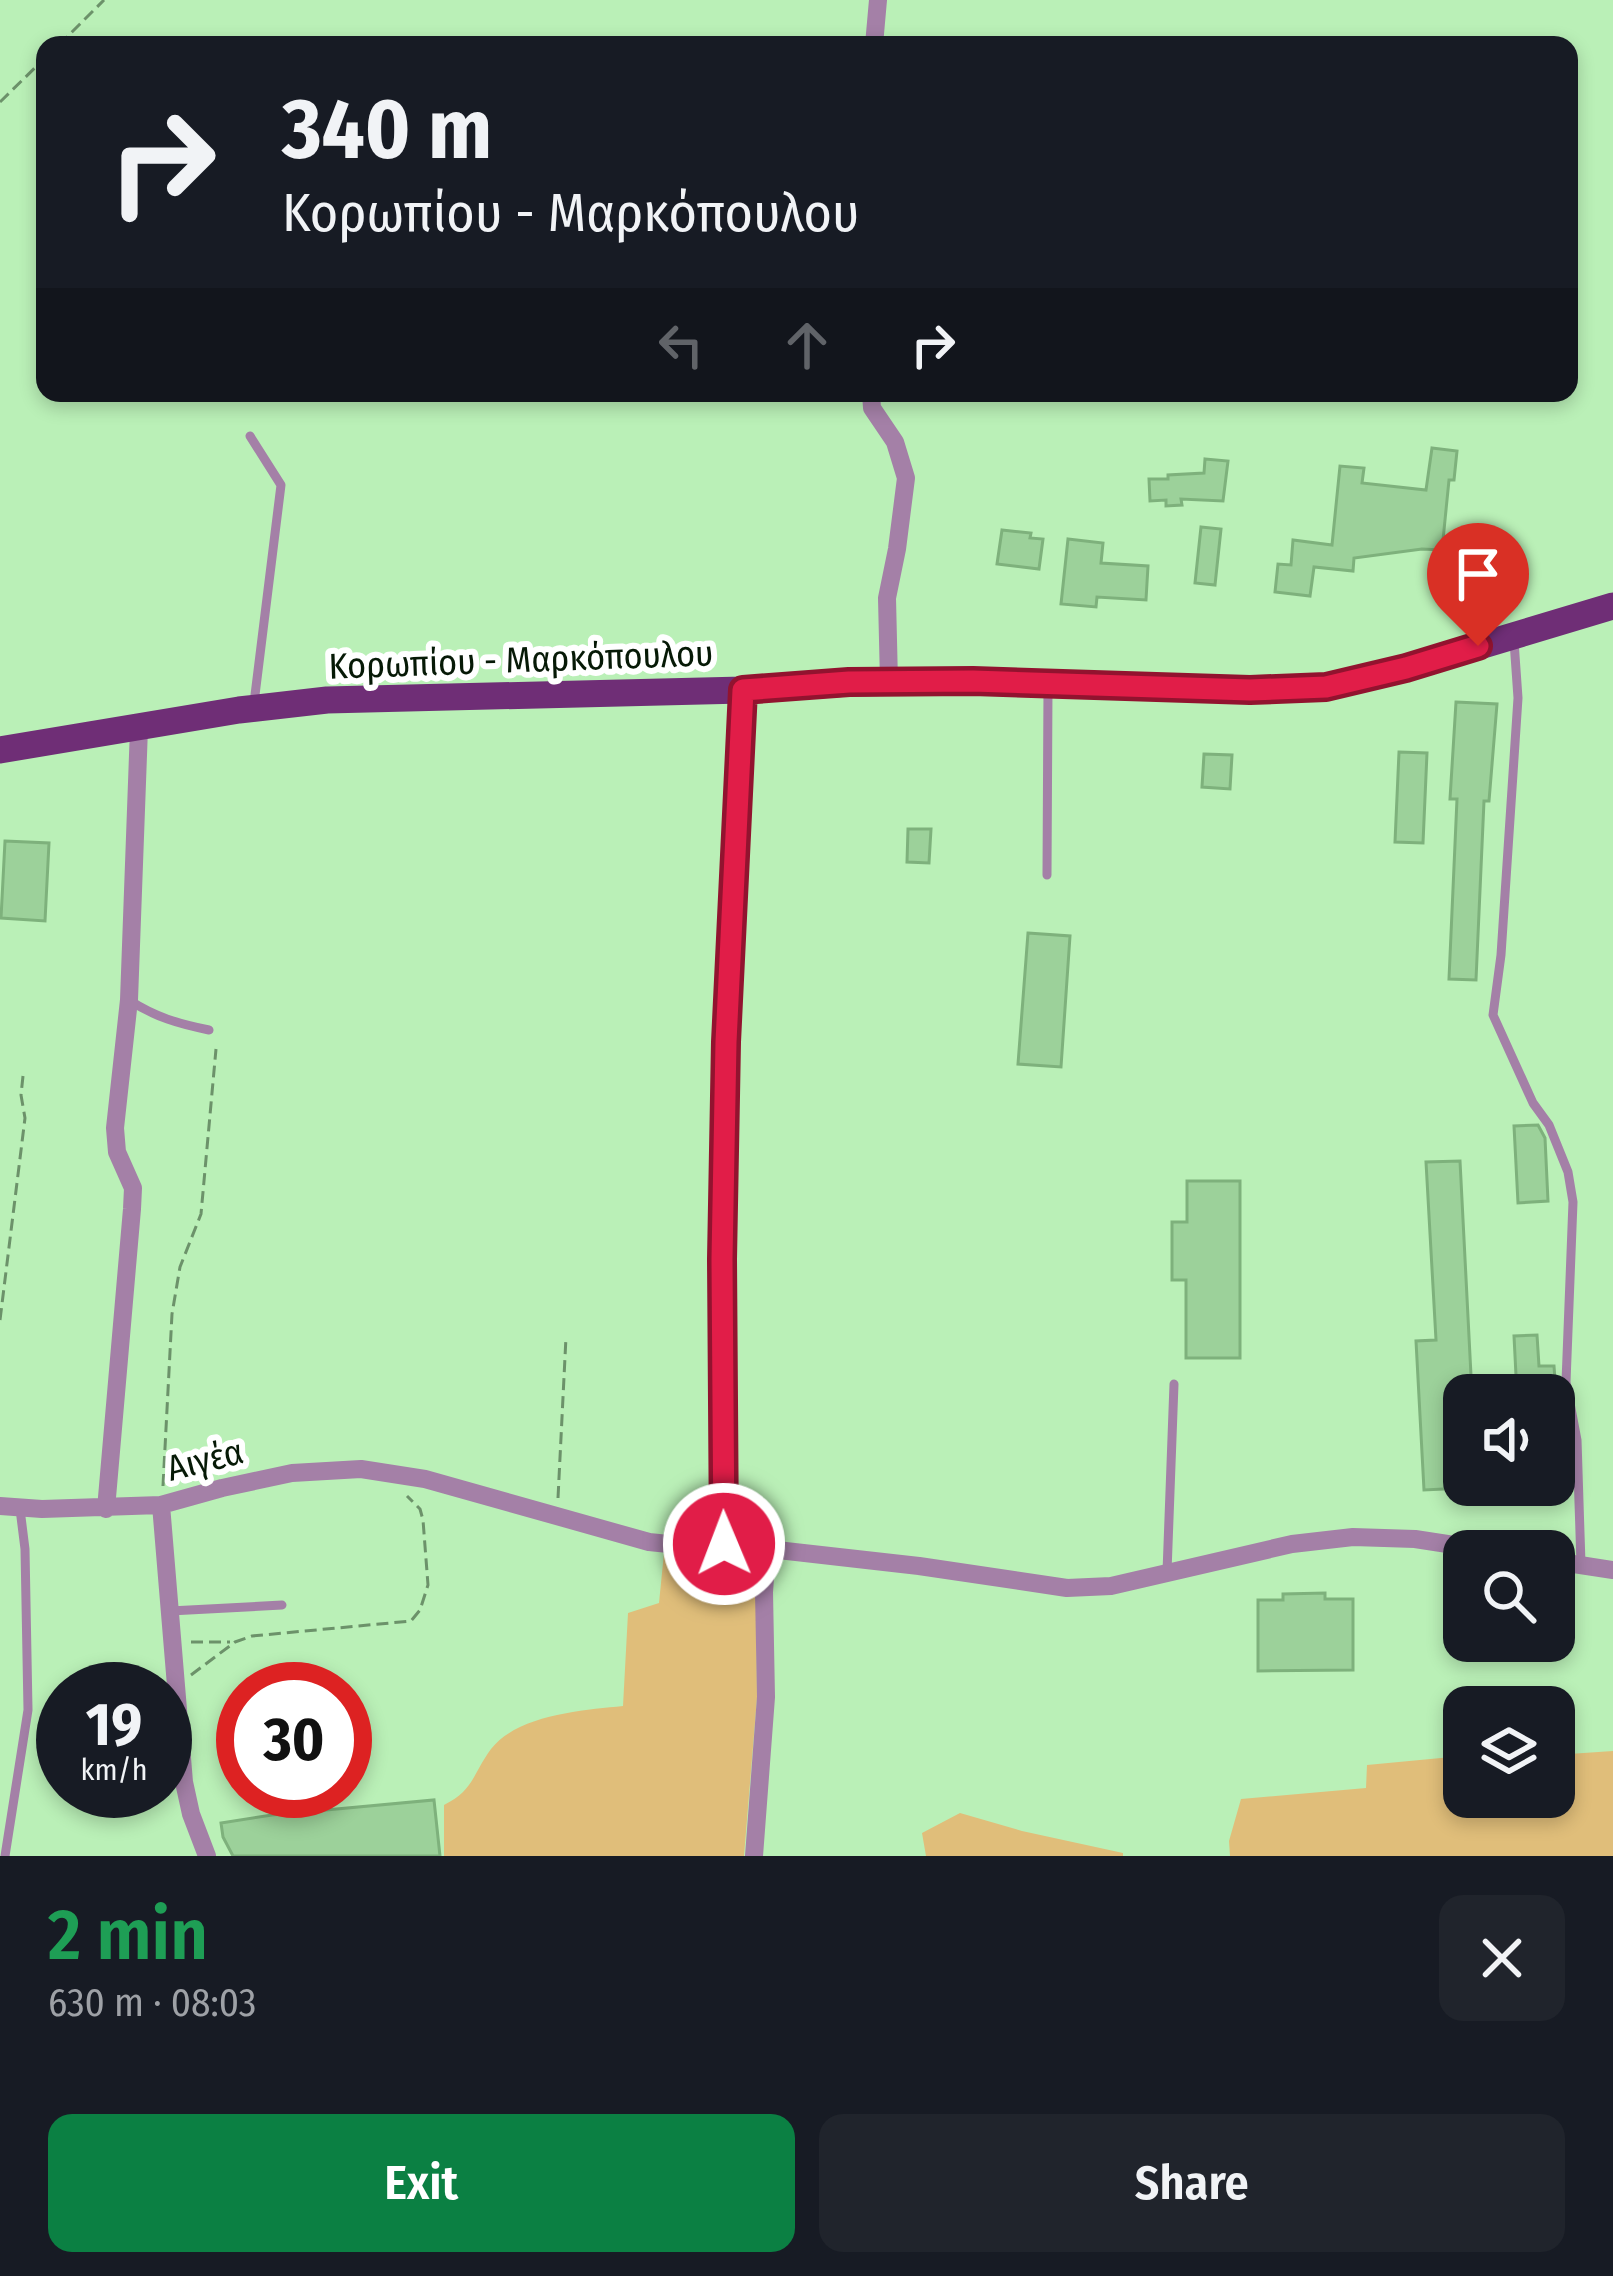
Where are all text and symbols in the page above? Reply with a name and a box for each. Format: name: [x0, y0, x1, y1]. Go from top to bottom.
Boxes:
text: 340 m: [282, 79, 492, 180]
icon: right: [84, 84, 240, 240]
text: Κορωπίου - Μαρκόπουλου: [282, 181, 860, 245]
icon: left: [648, 312, 714, 378]
icon: ahead: [774, 312, 840, 378]
icon: right: [900, 312, 966, 378]
pin: [1427, 523, 1529, 646]
icon: arrive: [1445, 541, 1511, 607]
street label: Κορωπίου - Μαρκόπουλου: [328, 631, 714, 689]
map controls: [1443, 1374, 1575, 1818]
button: sound: [1443, 1374, 1575, 1506]
street label: Αιγέα: [162, 1429, 248, 1491]
position arrow: [661, 1481, 787, 1607]
button: search: [1443, 1530, 1575, 1662]
speed limit sign: 30: [216, 1662, 372, 1818]
button: layers: [1443, 1686, 1575, 1818]
text: 19: [86, 1689, 142, 1761]
text: km/h: [81, 1752, 147, 1788]
text: 2 min: [48, 1892, 208, 1978]
button: close: [1439, 1895, 1565, 2021]
text: 630 m · 08:03: [48, 1980, 256, 2026]
button: Exit: [48, 2114, 795, 2252]
button: Share: [819, 2114, 1565, 2252]

